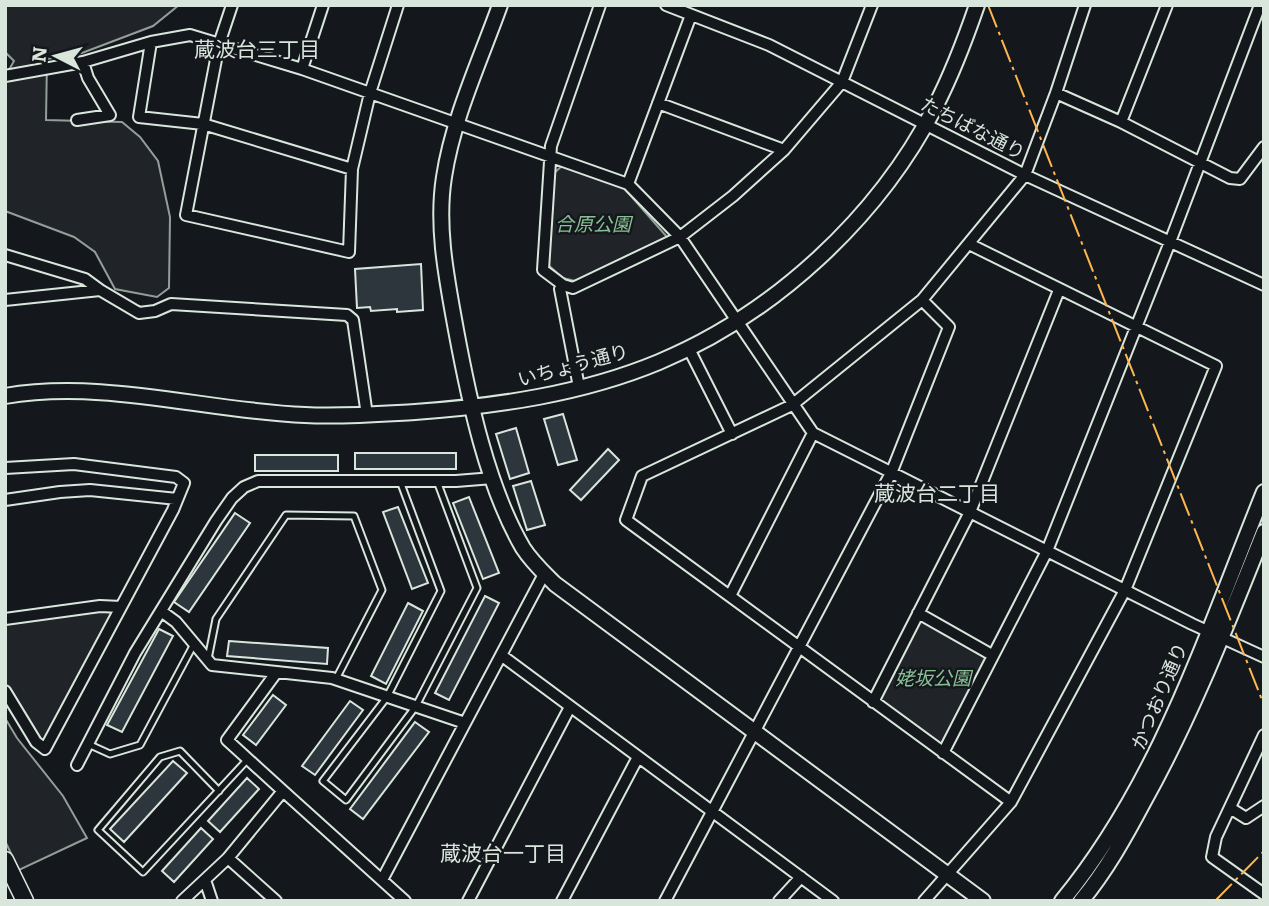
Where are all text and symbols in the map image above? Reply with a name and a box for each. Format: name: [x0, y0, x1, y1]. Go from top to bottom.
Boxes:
north arrow: [21, 21, 91, 91]
district label: 蔵波台三丁目: [194, 32, 320, 63]
text: N: [23, 45, 53, 64]
street label: たちばな通り: [916, 89, 1031, 165]
park label: 合原公園: [555, 209, 634, 237]
street label: いちょう通り: [514, 336, 631, 392]
district label: 蔵波台二丁目: [874, 476, 1000, 507]
street label: かつおり通り: [1123, 638, 1193, 754]
park label: 姥坂公園: [895, 663, 974, 691]
district label: 蔵波台一丁目: [440, 836, 566, 867]

